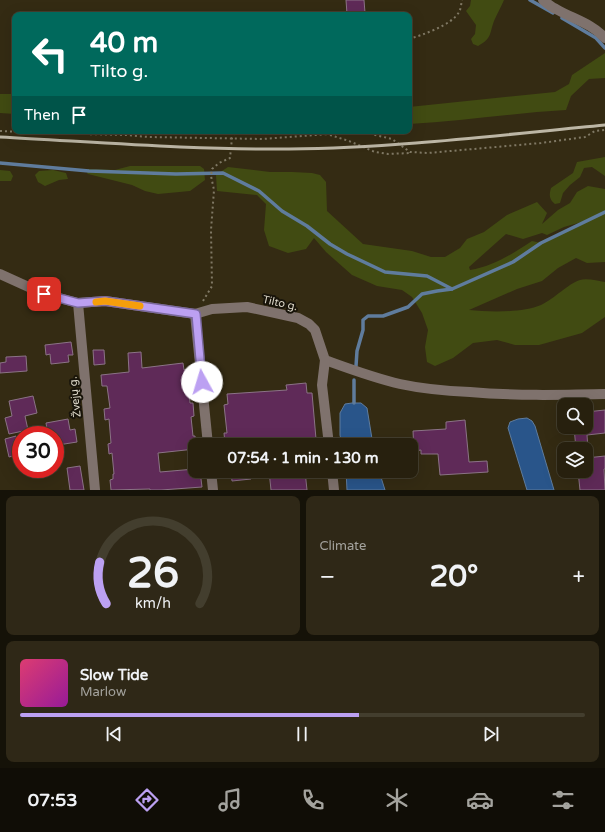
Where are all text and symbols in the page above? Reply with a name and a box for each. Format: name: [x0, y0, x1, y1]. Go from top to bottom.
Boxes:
text: 40 m: [90, 26, 158, 60]
icon: left: [24, 28, 76, 80]
text: Tilto g.: [90, 60, 148, 82]
icon: arrive: [68, 104, 90, 126]
text: Then: [24, 106, 60, 124]
pin: [27, 277, 61, 311]
icon: arrive: [33, 283, 55, 305]
street label: Tilto g.: [261, 293, 299, 313]
position arrow: [181, 361, 223, 403]
street label: Žvejų g.: [66, 376, 84, 418]
map controls: [557, 398, 593, 478]
button: search: [557, 398, 593, 434]
speed limit sign: 30: [12, 426, 64, 478]
button: layers: [557, 442, 593, 478]
text: 07:54 · 1 min · 130 m: [228, 449, 378, 467]
text: Climate: [320, 538, 366, 554]
text: 26: [127, 548, 179, 598]
text: 20°: [429, 558, 478, 595]
text: −: [320, 564, 335, 590]
text: +: [573, 564, 585, 590]
text: km/h: [135, 594, 171, 611]
text: Slow Tide: [80, 666, 148, 684]
text: Marlow: [80, 684, 126, 700]
icon: previous: [103, 723, 125, 745]
icon: pause: [291, 723, 313, 745]
icon: next: [480, 723, 502, 745]
icon: directions: [133, 786, 161, 814]
icon: music: [216, 786, 244, 814]
icon: phone: [299, 786, 327, 814]
icon: climate: [383, 786, 411, 814]
icon: car: [466, 786, 494, 814]
icon: filters: [549, 786, 577, 814]
text: 07:53: [28, 789, 78, 811]

